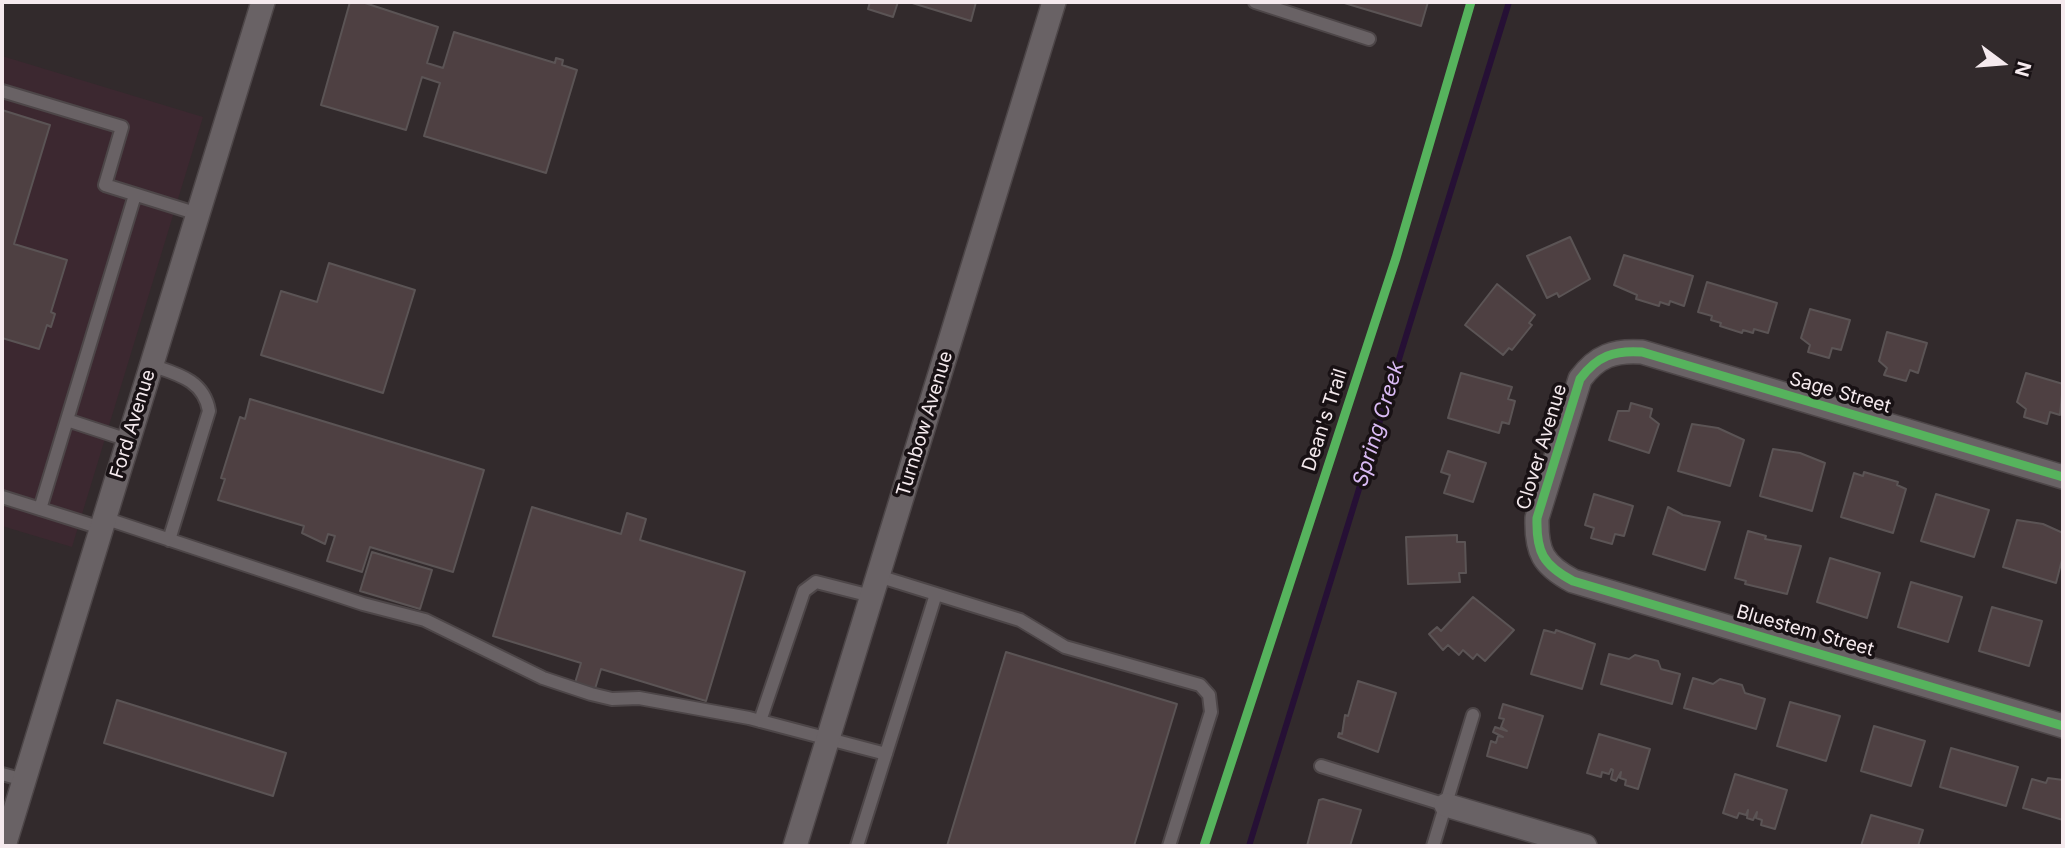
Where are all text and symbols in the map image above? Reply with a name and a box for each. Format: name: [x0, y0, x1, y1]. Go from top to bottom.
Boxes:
north arrow: [1967, 28, 2037, 98]
text: N: [2010, 59, 2036, 79]
street label: Turnbow Avenue: [892, 348, 958, 500]
water label: Spring Creek: [1348, 358, 1410, 490]
street label: Dean's Trail: [1298, 366, 1352, 474]
street label: Ford Avenue: [106, 367, 160, 481]
street label: Sage Street: [1787, 368, 1893, 418]
street label: Clover Avenue: [1512, 381, 1572, 513]
street label: Bluestem Street: [1734, 600, 1876, 662]

